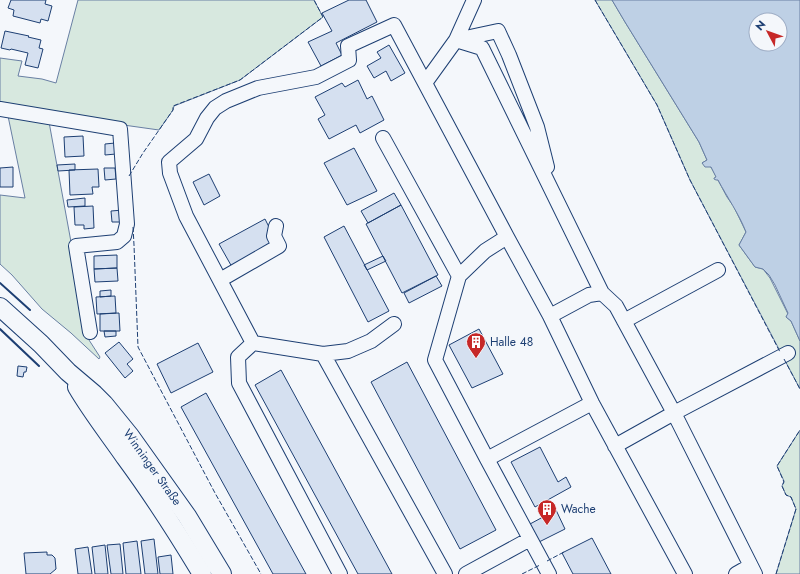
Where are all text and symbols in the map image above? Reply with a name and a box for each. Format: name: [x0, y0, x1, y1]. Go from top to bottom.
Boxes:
north arrow: [748, 12, 788, 52]
text: N: [752, 17, 769, 34]
building icon: Halle 48: [465, 331, 487, 359]
place label: Halle 48: [490, 333, 533, 351]
street label: Winninger Straße: [119, 425, 186, 509]
building icon: Wache: [536, 498, 558, 526]
place label: Wache: [561, 500, 596, 518]

